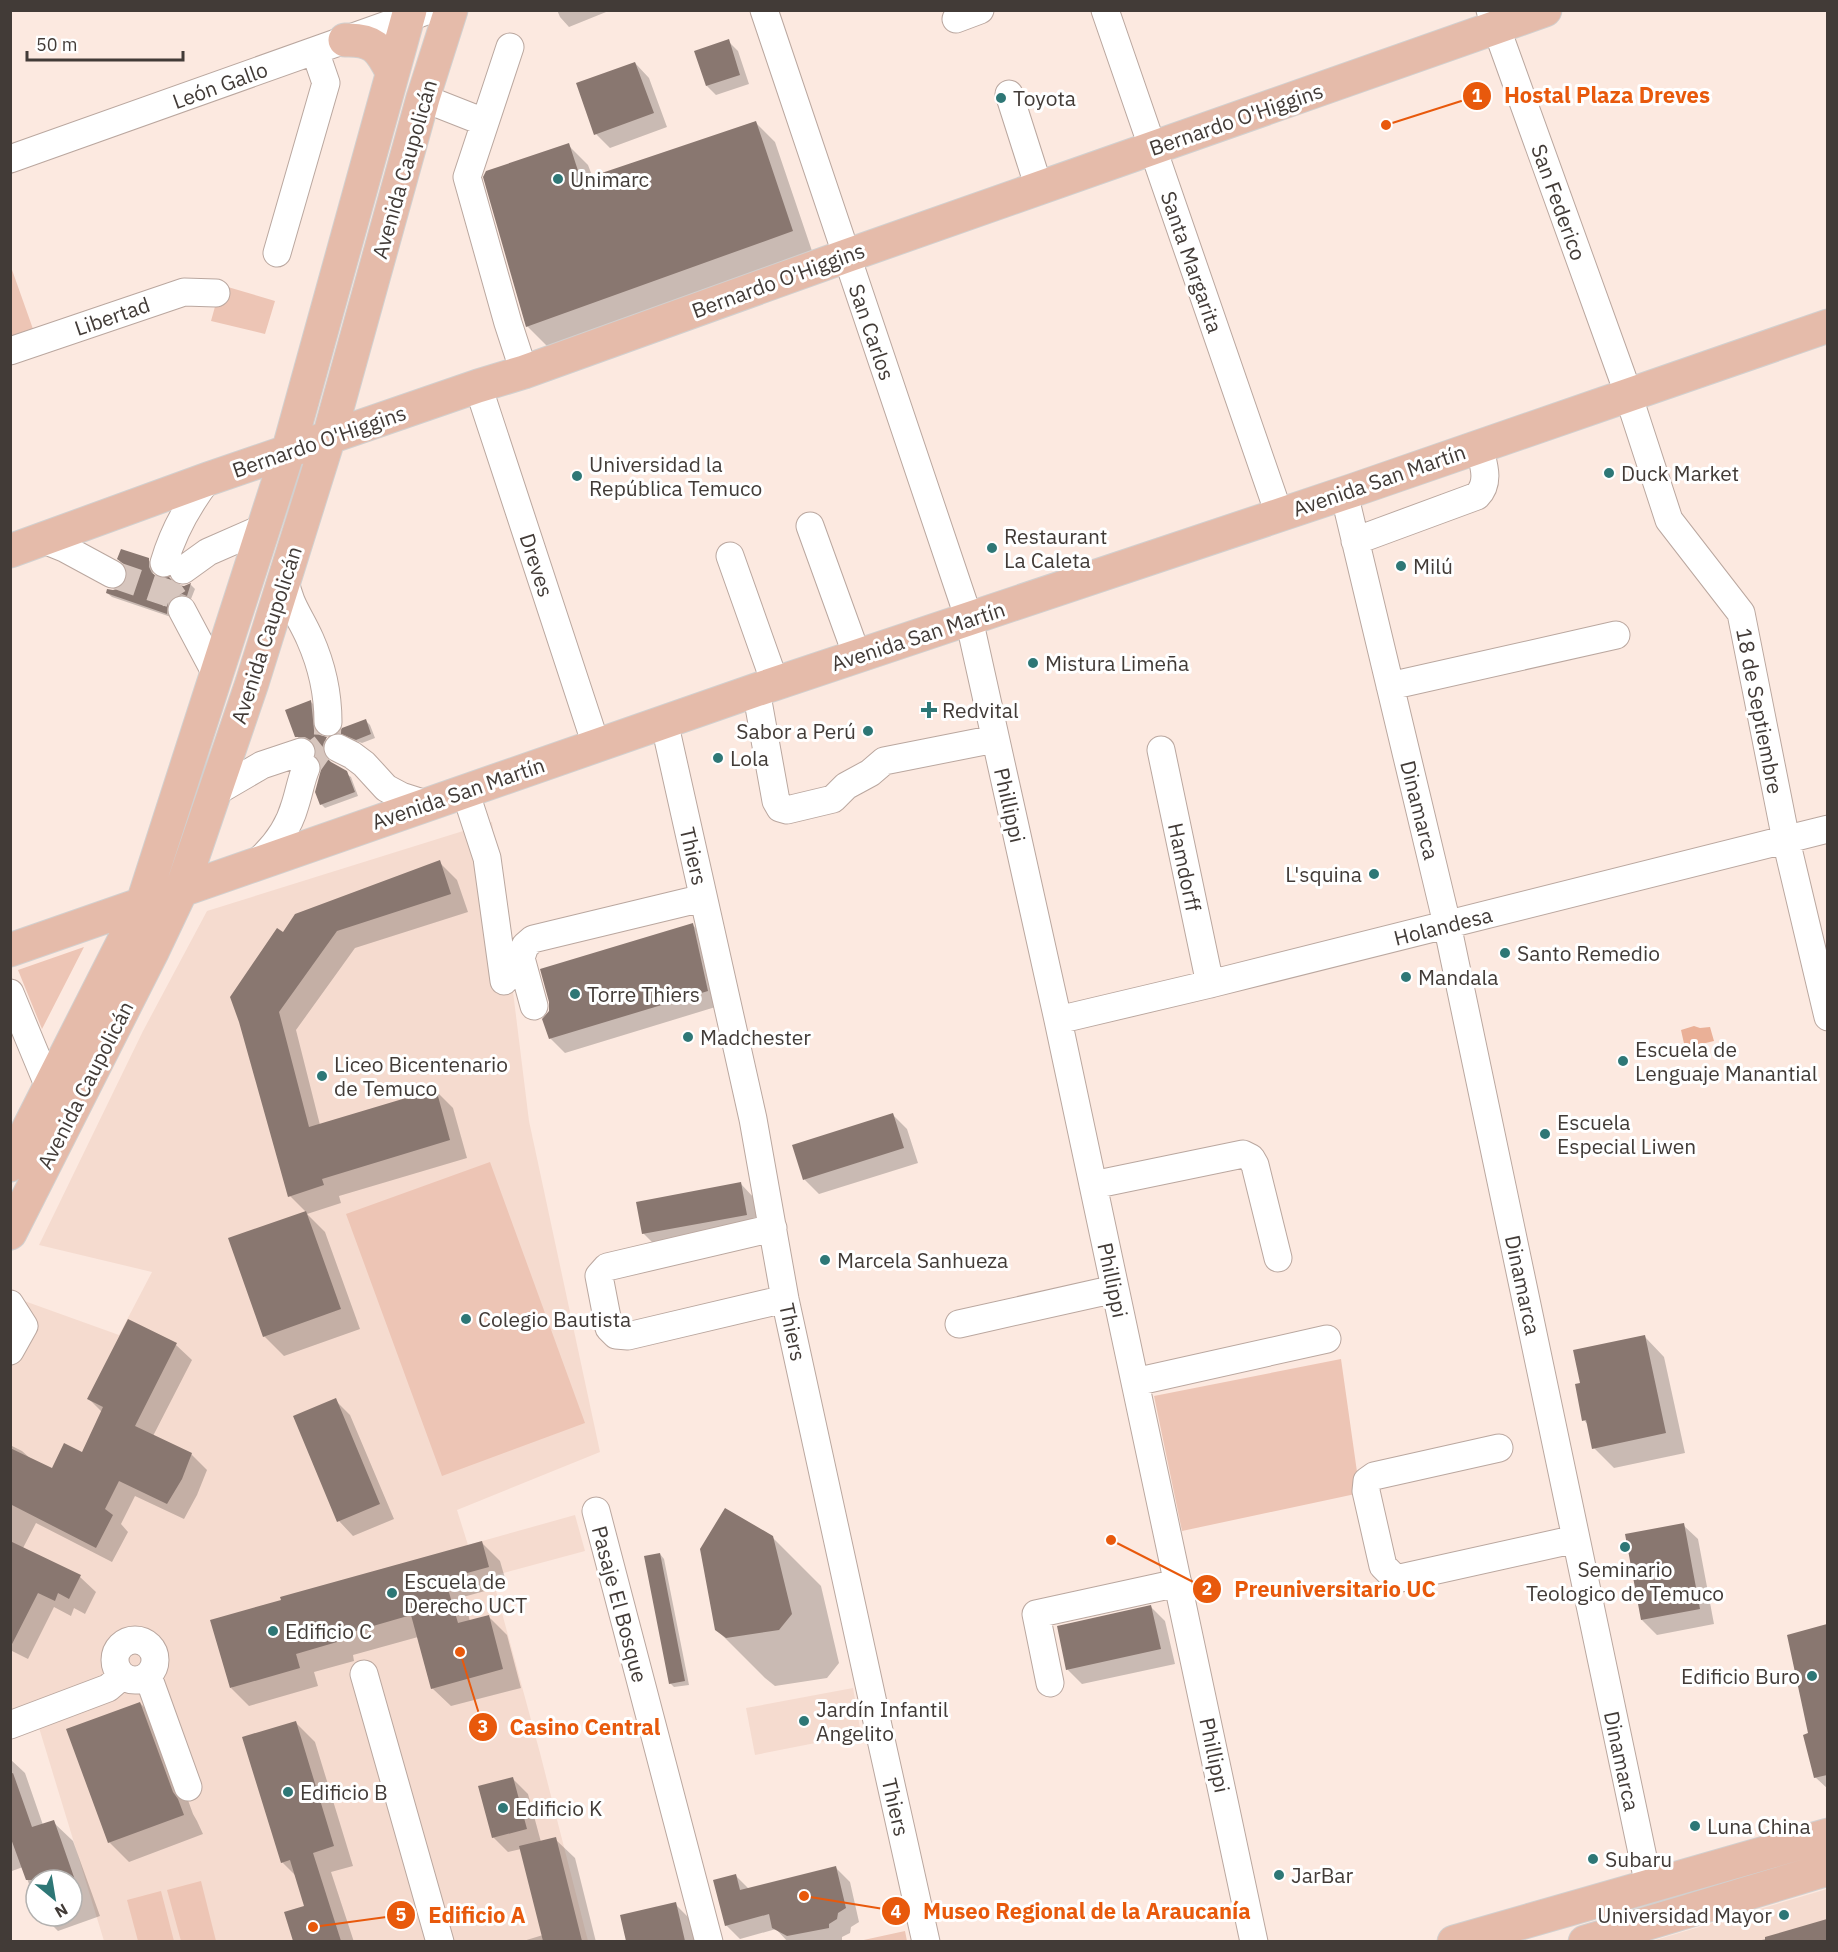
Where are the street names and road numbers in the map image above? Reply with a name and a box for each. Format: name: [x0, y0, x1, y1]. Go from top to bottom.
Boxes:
street label: León Gallo: [169, 55, 271, 115]
street label: Avenida Caupolicán: [365, 76, 443, 262]
street label: Bernardo O'Higgins: [1145, 76, 1327, 162]
street label: San Federico: [1525, 140, 1593, 264]
street label: Santa Margarita: [1155, 187, 1229, 337]
street label: Bernardo O'Higgins: [688, 236, 868, 324]
street label: San Carlos: [842, 280, 902, 384]
street label: Libertad: [71, 290, 153, 342]
street label: Bernardo O'Higgins: [228, 398, 410, 484]
street label: Avenida San Martín: [1289, 437, 1469, 523]
street label: Dreves: [514, 530, 560, 600]
street label: Avenida Caupolicán: [224, 543, 308, 727]
street label: Avenida San Martín: [828, 595, 1008, 677]
street label: 18 de Septiembre: [1730, 626, 1790, 796]
street label: Avenida San Martín: [368, 750, 548, 836]
street label: Dinamarca: [1394, 757, 1446, 863]
street label: Phillippi: [988, 765, 1032, 845]
street label: Hamdorff: [1162, 820, 1208, 914]
street label: Thiers: [674, 824, 714, 888]
street label: Holandesa: [1391, 900, 1495, 952]
street label: Avenida Caupolicán: [31, 996, 139, 1174]
street label: Dinamarca: [1499, 1232, 1547, 1338]
street label: Phillippi: [1091, 1240, 1135, 1320]
street label: Thiers: [773, 1300, 813, 1364]
street label: Pasaje El Bosque: [586, 1523, 654, 1685]
street label: Dinamarca: [1598, 1708, 1646, 1814]
street label: Phillippi: [1193, 1715, 1237, 1795]
street label: Thiers: [876, 1775, 916, 1839]

